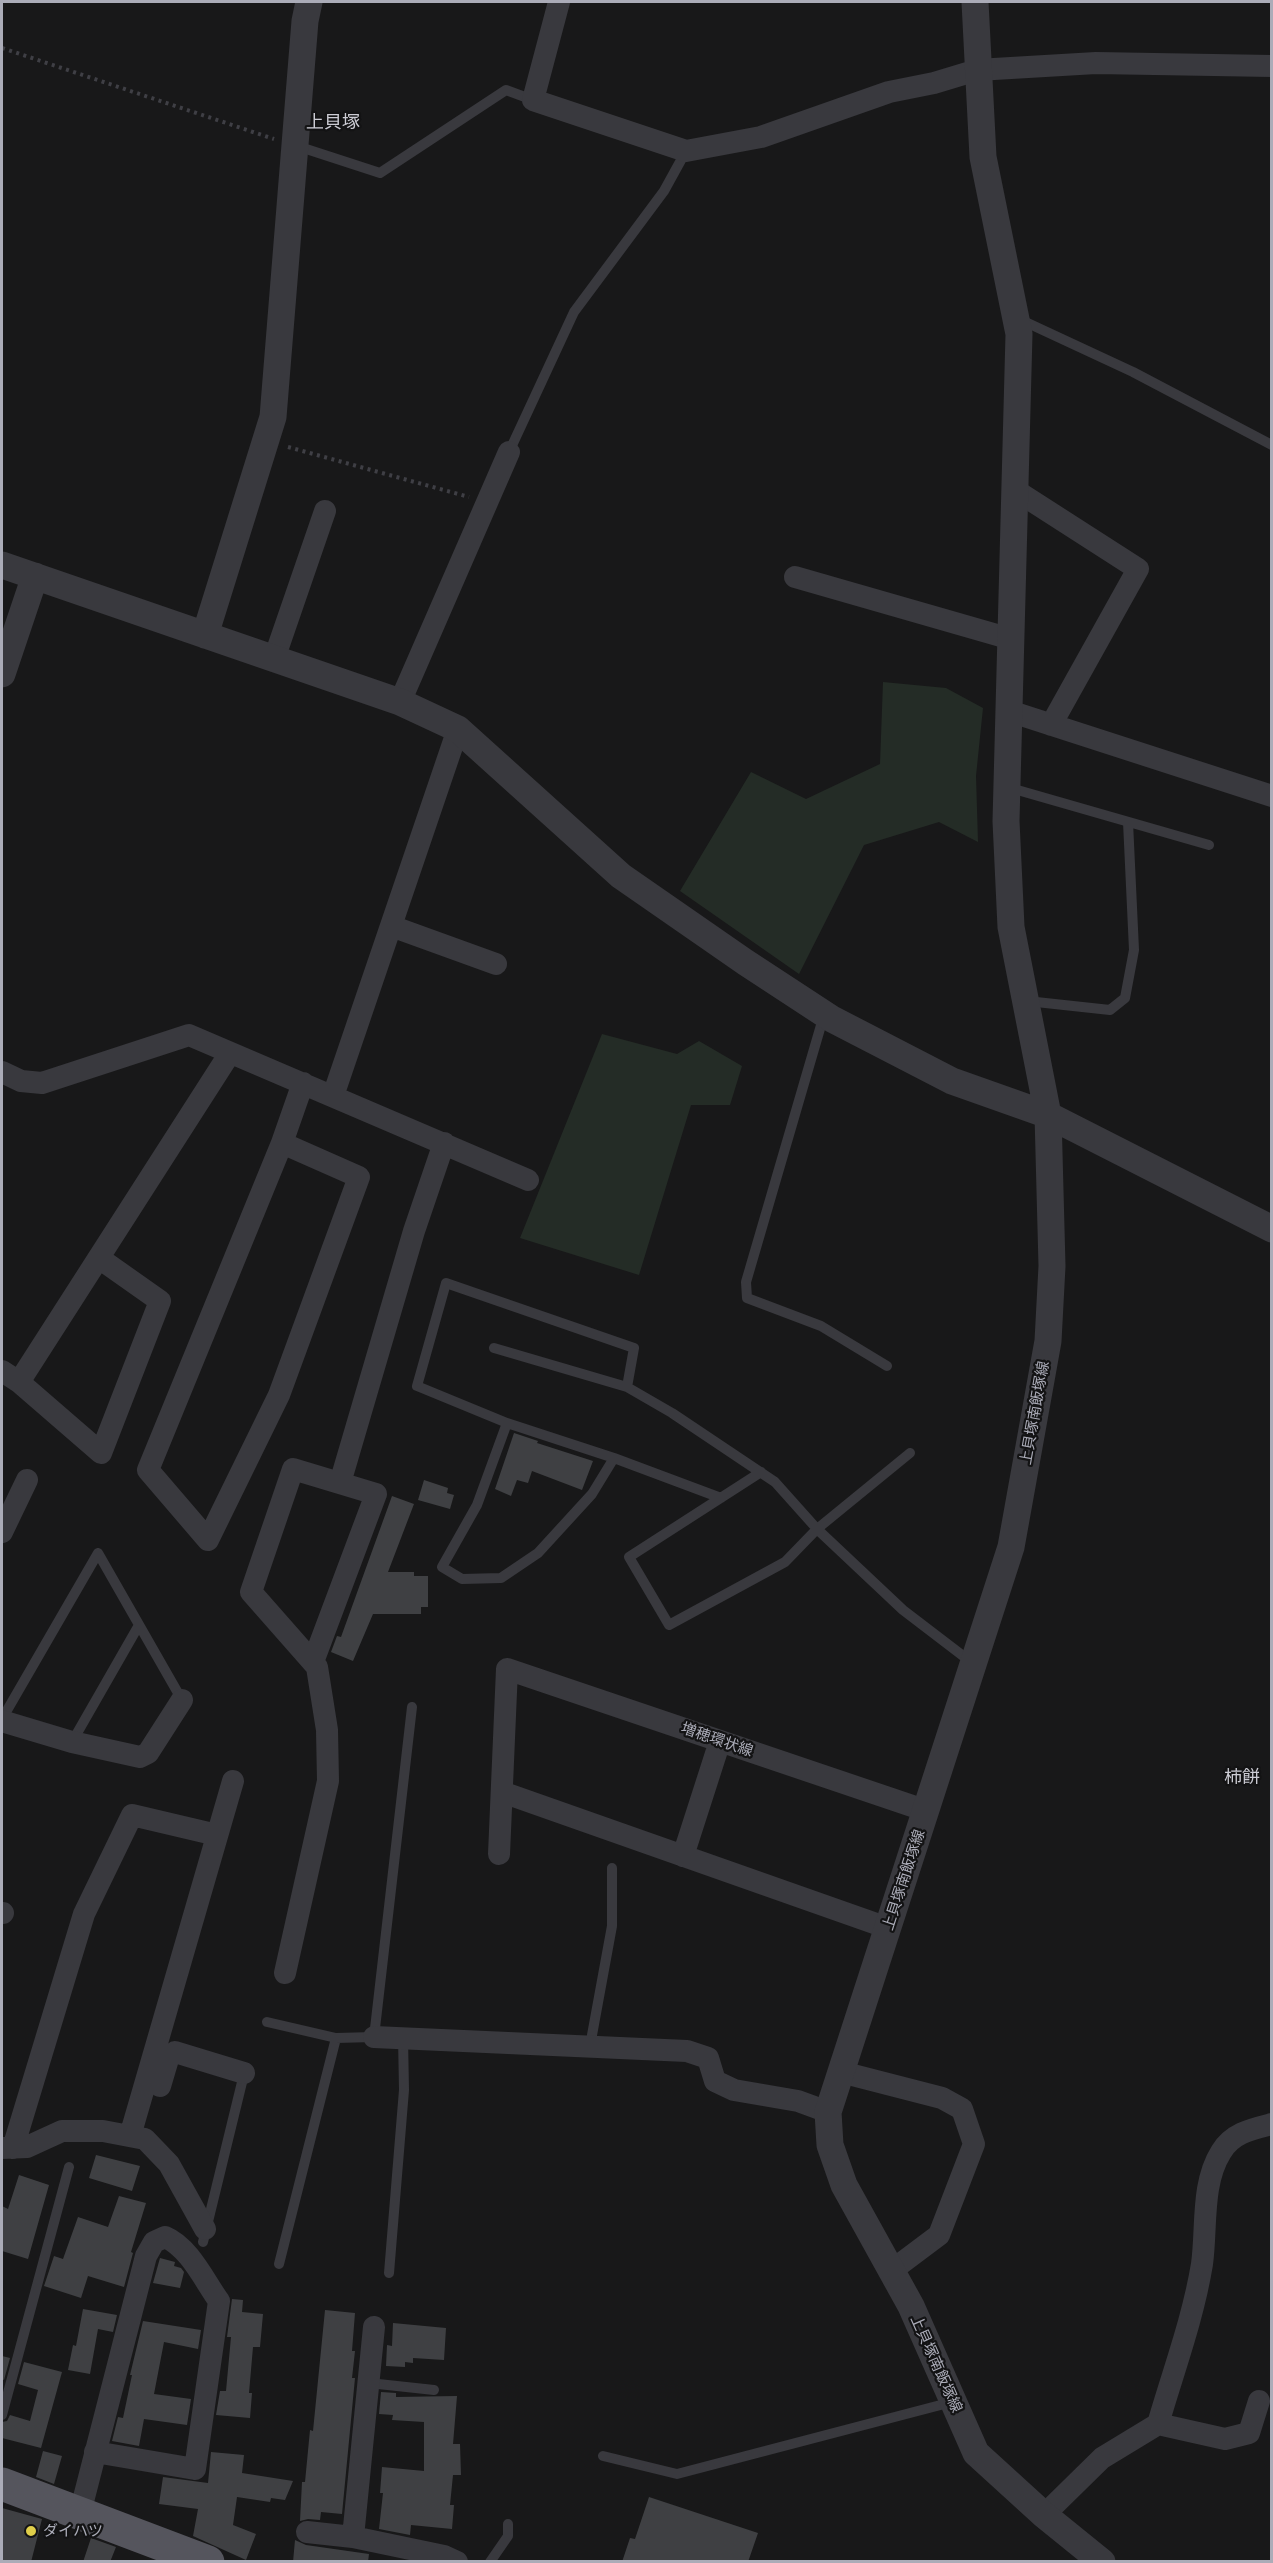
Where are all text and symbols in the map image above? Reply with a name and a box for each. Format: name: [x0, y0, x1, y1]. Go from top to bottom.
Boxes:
district label: 上貝塚: [306, 112, 360, 134]
street label: 上貝塚南飯塚線: [1017, 1360, 1053, 1466]
street label: 増穂環状線: [679, 1719, 755, 1761]
district label: 柿餅: [1224, 1767, 1260, 1789]
street label: 上貝塚南飯塚線: [879, 1827, 929, 1933]
street label: 上貝塚南飯塚線: [906, 2312, 966, 2416]
place label: ダイハツ: [43, 2522, 103, 2540]
marker: ダイハツ: [24, 2524, 38, 2538]

